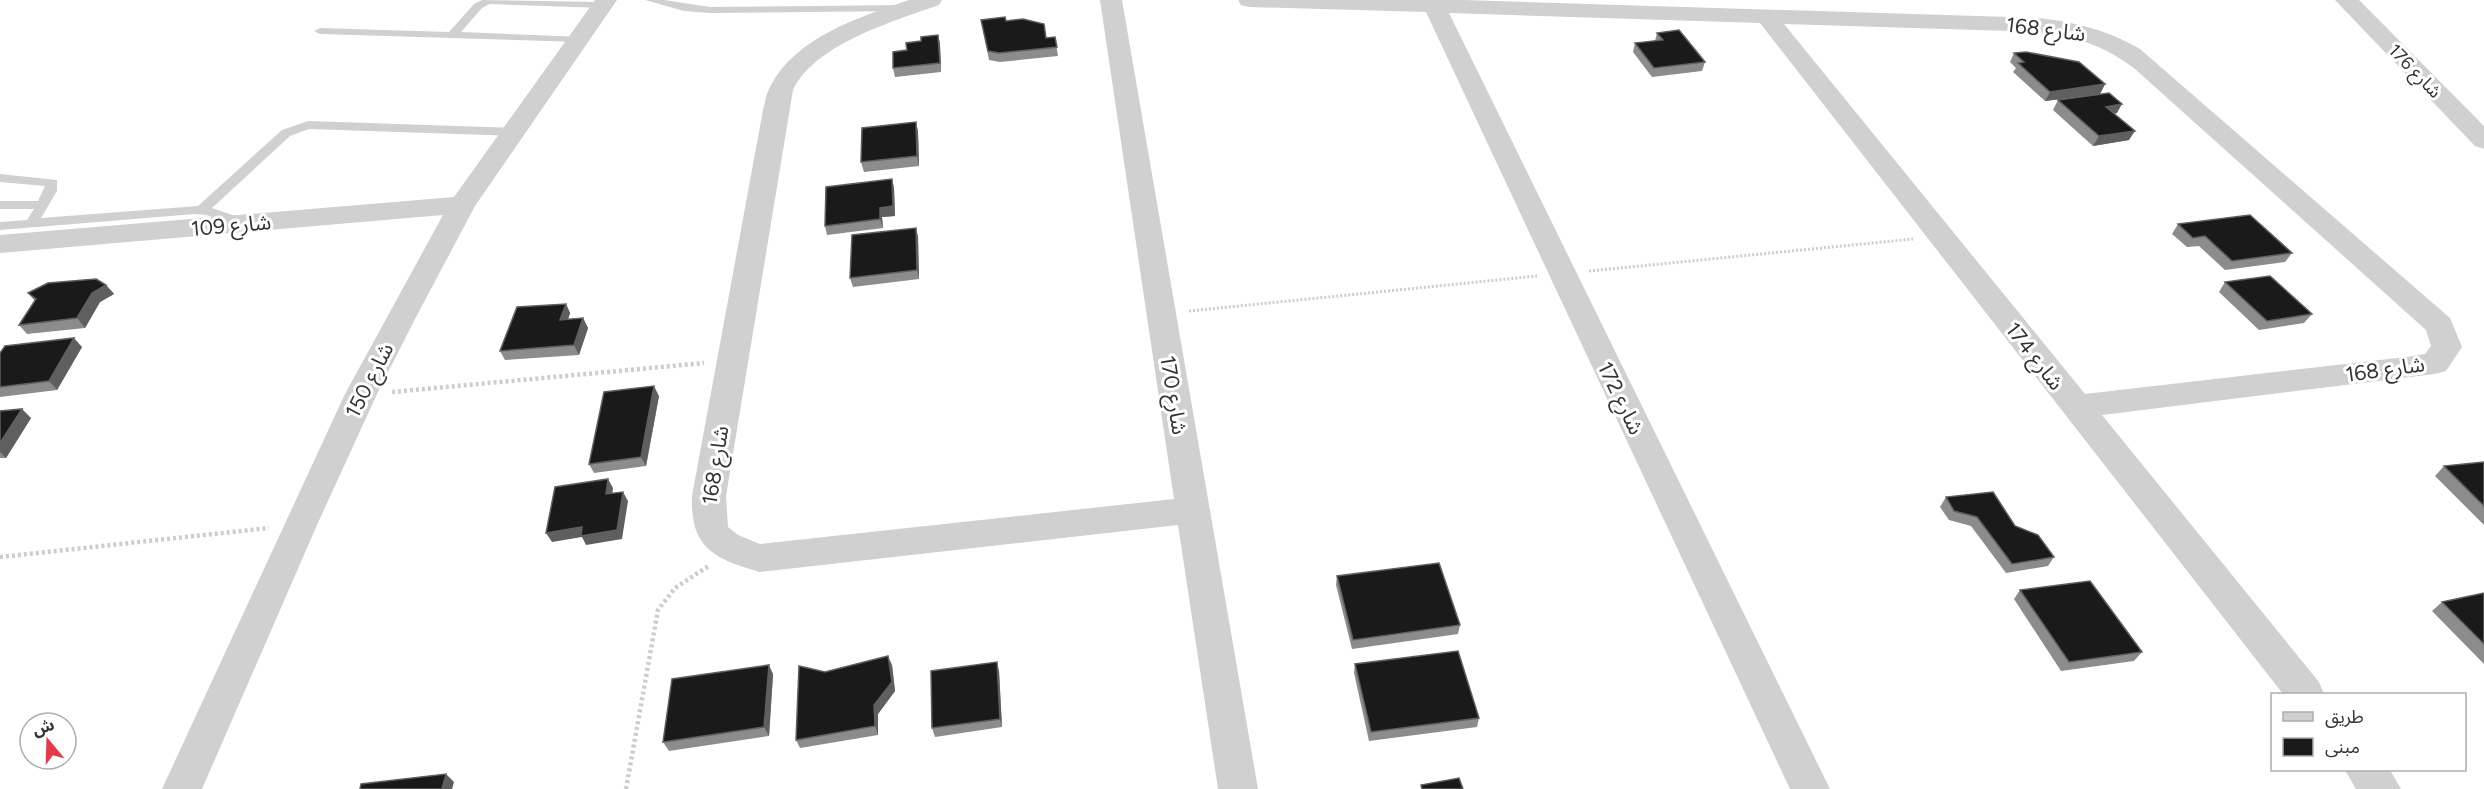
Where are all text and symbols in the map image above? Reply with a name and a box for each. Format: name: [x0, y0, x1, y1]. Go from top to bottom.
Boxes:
street label: شارع 168: [2005, 12, 2087, 49]
street label: شارع 176: [2382, 39, 2446, 105]
street label: شارع 109: [190, 209, 272, 244]
street label: شارع 174: [1998, 317, 2069, 397]
street label: شارع 150: [340, 339, 401, 423]
street label: شارع 168: [2344, 351, 2427, 390]
street label: شارع 170: [1152, 354, 1193, 437]
street label: شارع 172: [1590, 358, 1649, 440]
street label: شارع 168: [696, 424, 737, 507]
legend: [2271, 693, 2466, 771]
text: طريق: [2325, 706, 2364, 728]
north arrow: [18, 711, 78, 771]
text: ش: [30, 715, 57, 740]
text: مبنى: [2325, 736, 2360, 758]

